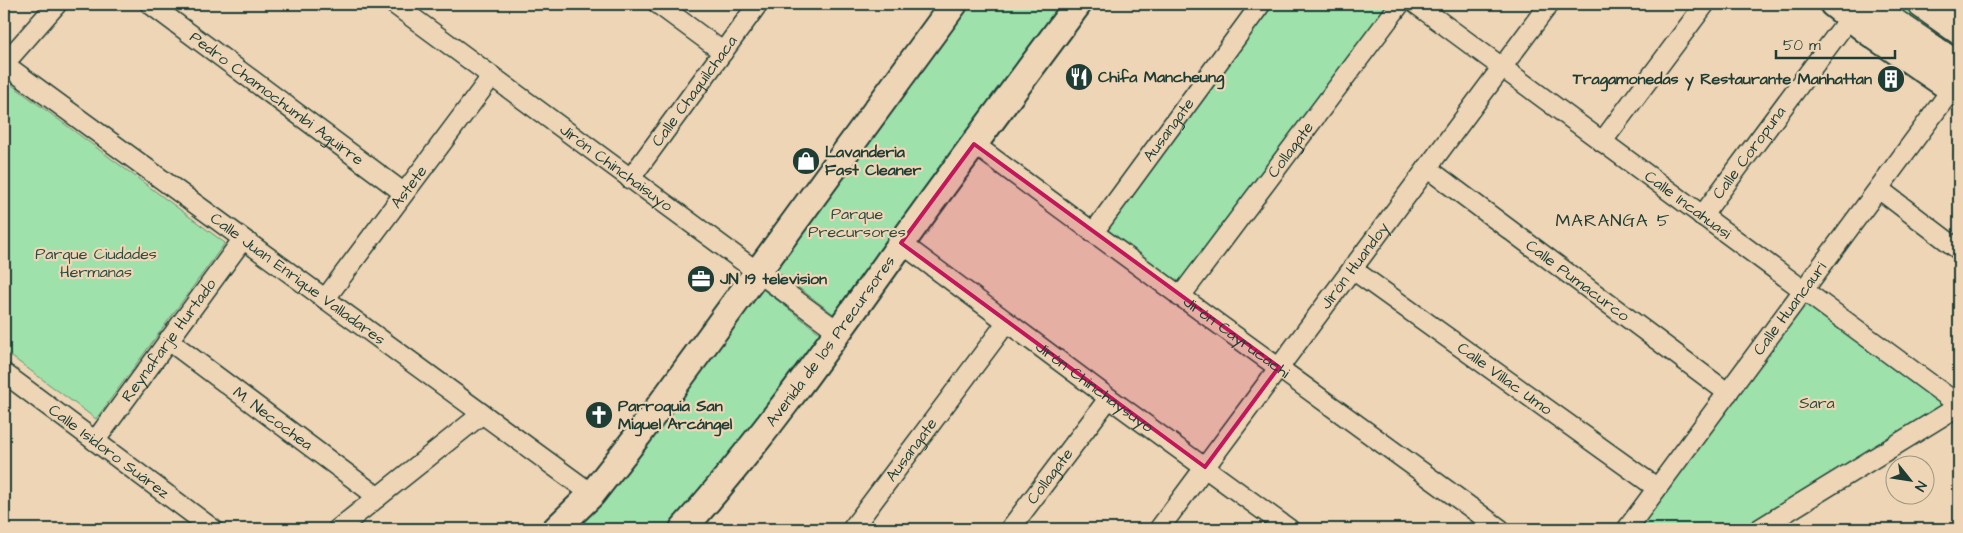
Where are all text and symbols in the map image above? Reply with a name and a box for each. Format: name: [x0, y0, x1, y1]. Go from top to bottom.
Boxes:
street label: Pedro Chamochumbi Aguirre: [185, 26, 369, 171]
scale bar: [1776, 28, 1894, 60]
street label: Calle Chaquilchaca: [646, 31, 742, 151]
text: 50 m: [1783, 35, 1821, 56]
restaurant icon: Chifa Mancheung: [1064, 62, 1094, 92]
building icon: Tragamonedas y Restaurante Manhattan: [1876, 64, 1906, 94]
place label: Chifa Mancheung: [1098, 66, 1225, 90]
place label: Tragamonedas y Restaurante Manhattan: [1572, 68, 1872, 92]
street label: Ausangate: [1138, 93, 1200, 166]
street label: Calle Coropuna: [1707, 102, 1791, 204]
street label: Collagate: [1262, 117, 1319, 182]
street label: Jirón Chinchaisuyo: [555, 119, 677, 217]
place label: Lavanderia Fast Cleaner: [825, 141, 921, 181]
shop icon: Lavanderia Fast Cleaner: [791, 146, 821, 176]
street label: Astete: [386, 161, 432, 213]
street label: Calle Incahuasi: [1640, 165, 1736, 245]
park label: Parque Precursores: [808, 203, 906, 243]
street label: Calle Juan Enrique Valladares: [206, 207, 390, 350]
district label: MARANGA 5: [1555, 208, 1671, 233]
street label: Jirón Huandoy: [1315, 218, 1395, 314]
street label: Calle Pumacurco: [1521, 234, 1634, 327]
park label: Parque Ciudades Hermanas: [35, 243, 157, 283]
street label: Avenida de los Precursores: [761, 251, 900, 431]
street label: Calle Huancauri: [1748, 257, 1832, 360]
office icon: JN 19 television: [686, 264, 716, 294]
place label: JN 19 television: [719, 268, 827, 290]
street label: Reynafarje Hurtado: [116, 274, 221, 406]
street label: Jirón Cayrucachi: [1179, 291, 1295, 384]
street label: Jirón Chinchaysuyo: [1031, 336, 1158, 438]
street label: Calle Villac Umo: [1453, 337, 1557, 420]
street label: M. Necochea: [228, 381, 317, 456]
park label: Sara: [1799, 392, 1835, 414]
place label: Parroquia San Miguel Arcángel: [618, 395, 733, 437]
street label: Calle Isidoro Suárez: [44, 399, 174, 504]
church icon: Parroquia San Miguel Arcángel: [584, 400, 614, 430]
street label: Ausangate: [880, 413, 943, 486]
street label: Collagate: [1021, 444, 1078, 509]
north arrow: [1886, 456, 1936, 506]
text: N: [1909, 477, 1931, 495]

